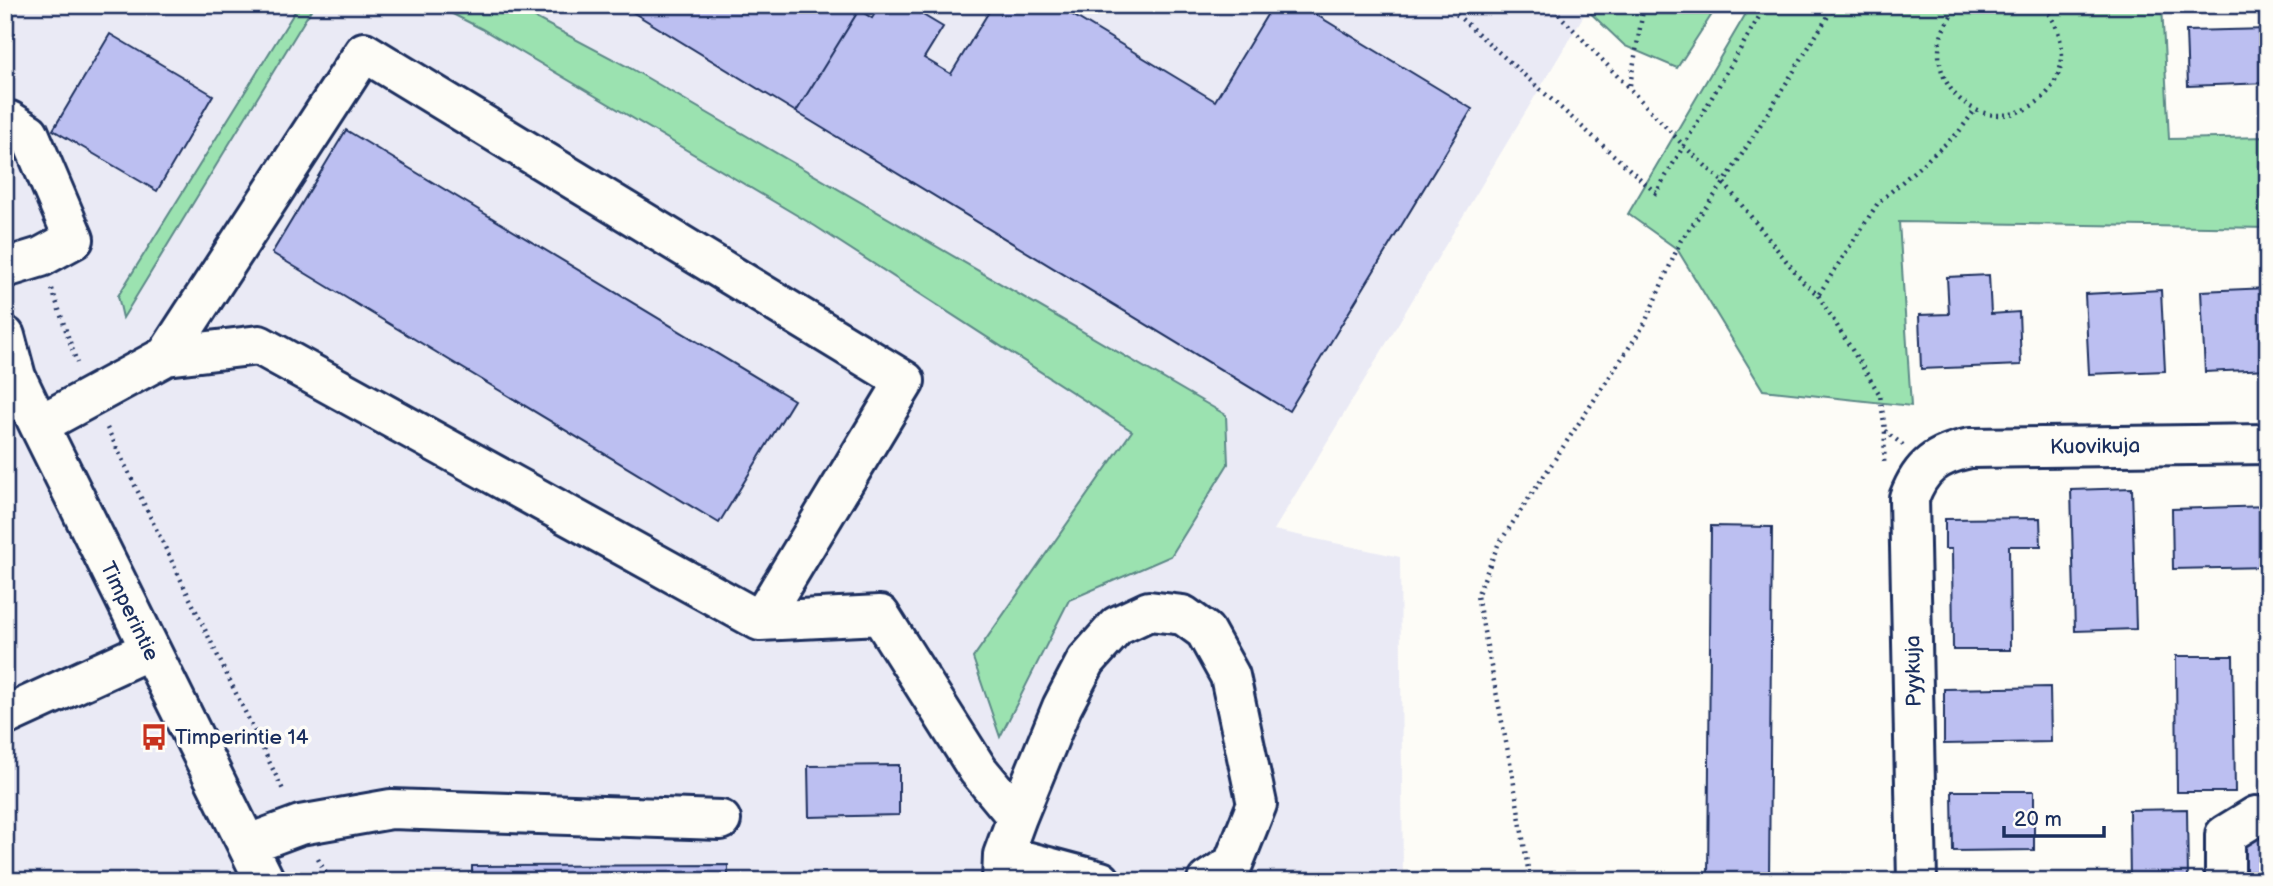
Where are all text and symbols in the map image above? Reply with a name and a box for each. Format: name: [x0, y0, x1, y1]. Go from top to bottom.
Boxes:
street label: Kuovikuja: [2050, 433, 2140, 460]
street label: Timperintie: [95, 558, 164, 665]
street label: Pyykuja: [1900, 635, 1927, 707]
bus stop icon: Timperintie 14: [139, 722, 169, 752]
place label: Timperintie 14: [175, 725, 309, 750]
scale bar: [2004, 795, 2103, 839]
text: 20 m: [2014, 807, 2062, 832]

